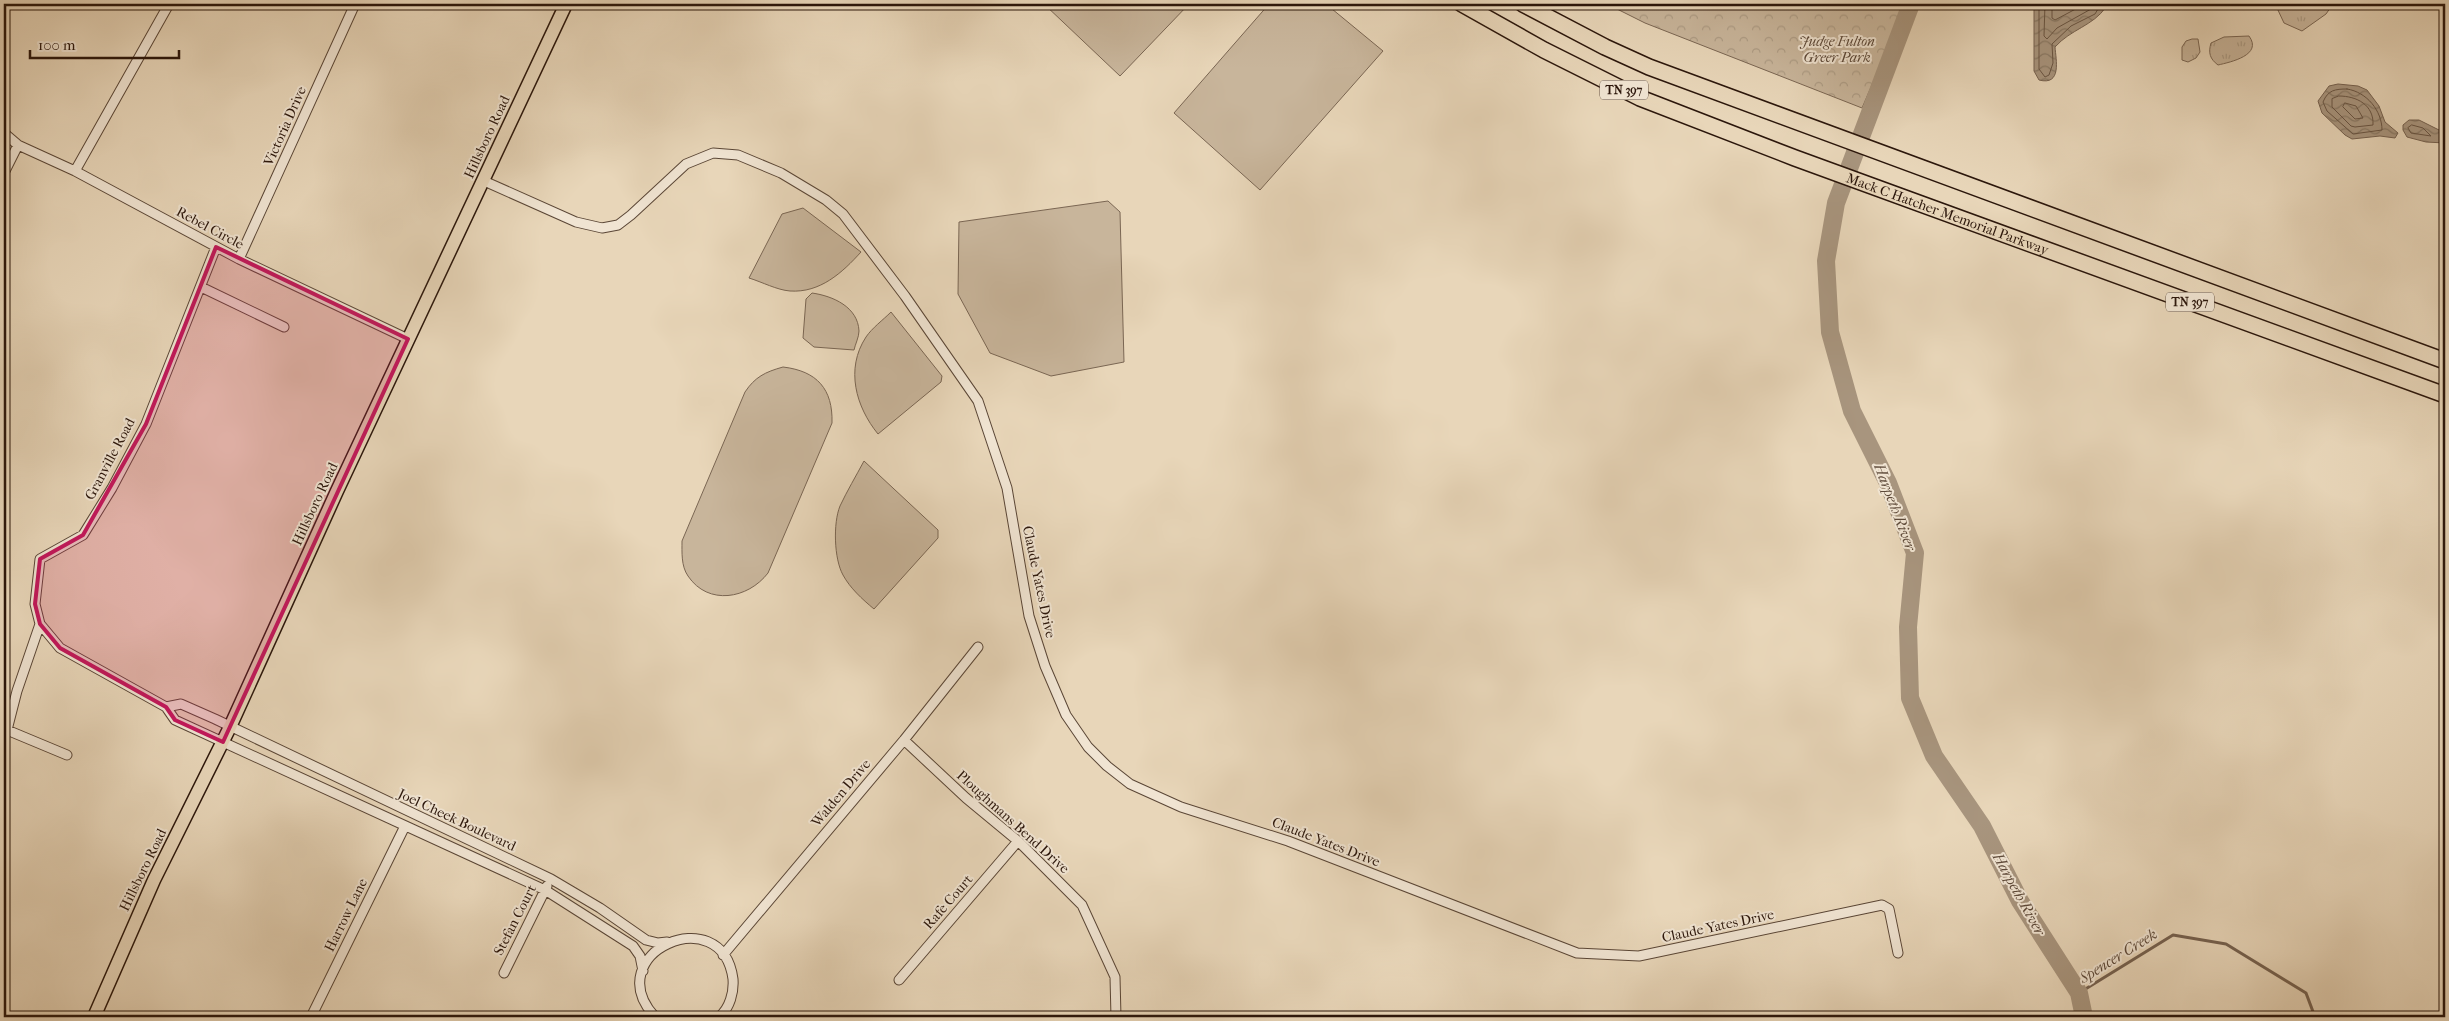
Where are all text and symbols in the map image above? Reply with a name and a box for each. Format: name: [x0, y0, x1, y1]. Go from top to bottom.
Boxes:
scale bar: [30, 28, 179, 60]
park label: Judge Fulton Greer Park: [1799, 33, 1875, 66]
text: 100 m: [38, 36, 76, 54]
road number: TN 397: [1600, 80, 1648, 100]
street label: Victoria Drive: [260, 84, 310, 169]
street label: Hillsboro Road: [460, 92, 514, 181]
street label: Mack C Hatcher Memorial Parkway: [1844, 169, 2052, 258]
street label: Rebel Circle: [173, 203, 247, 253]
road number: TN 397: [2166, 292, 2214, 312]
street label: Granville Road: [81, 415, 139, 503]
street label: Hillsboro Road: [288, 459, 342, 548]
water label: Harpeth River: [1870, 460, 1920, 554]
street label: Claude Yates Drive: [1019, 524, 1059, 640]
street label: Walden Drive: [807, 756, 874, 831]
street label: Ploughmans Bend Drive: [953, 767, 1073, 877]
street label: Joel Cheek Boulevard: [394, 785, 519, 855]
street label: Claude Yates Drive: [1270, 814, 1382, 870]
street label: Hillsboro Road: [116, 826, 170, 914]
water label: Harpeth River: [1988, 849, 2050, 940]
street label: Rafe Court: [920, 871, 976, 933]
street label: Harrow Lane: [321, 875, 371, 954]
street label: Stefan Court: [490, 882, 540, 958]
street label: Claude Yates Drive: [1660, 906, 1776, 946]
water label: Spencer Creek: [2075, 925, 2160, 988]

